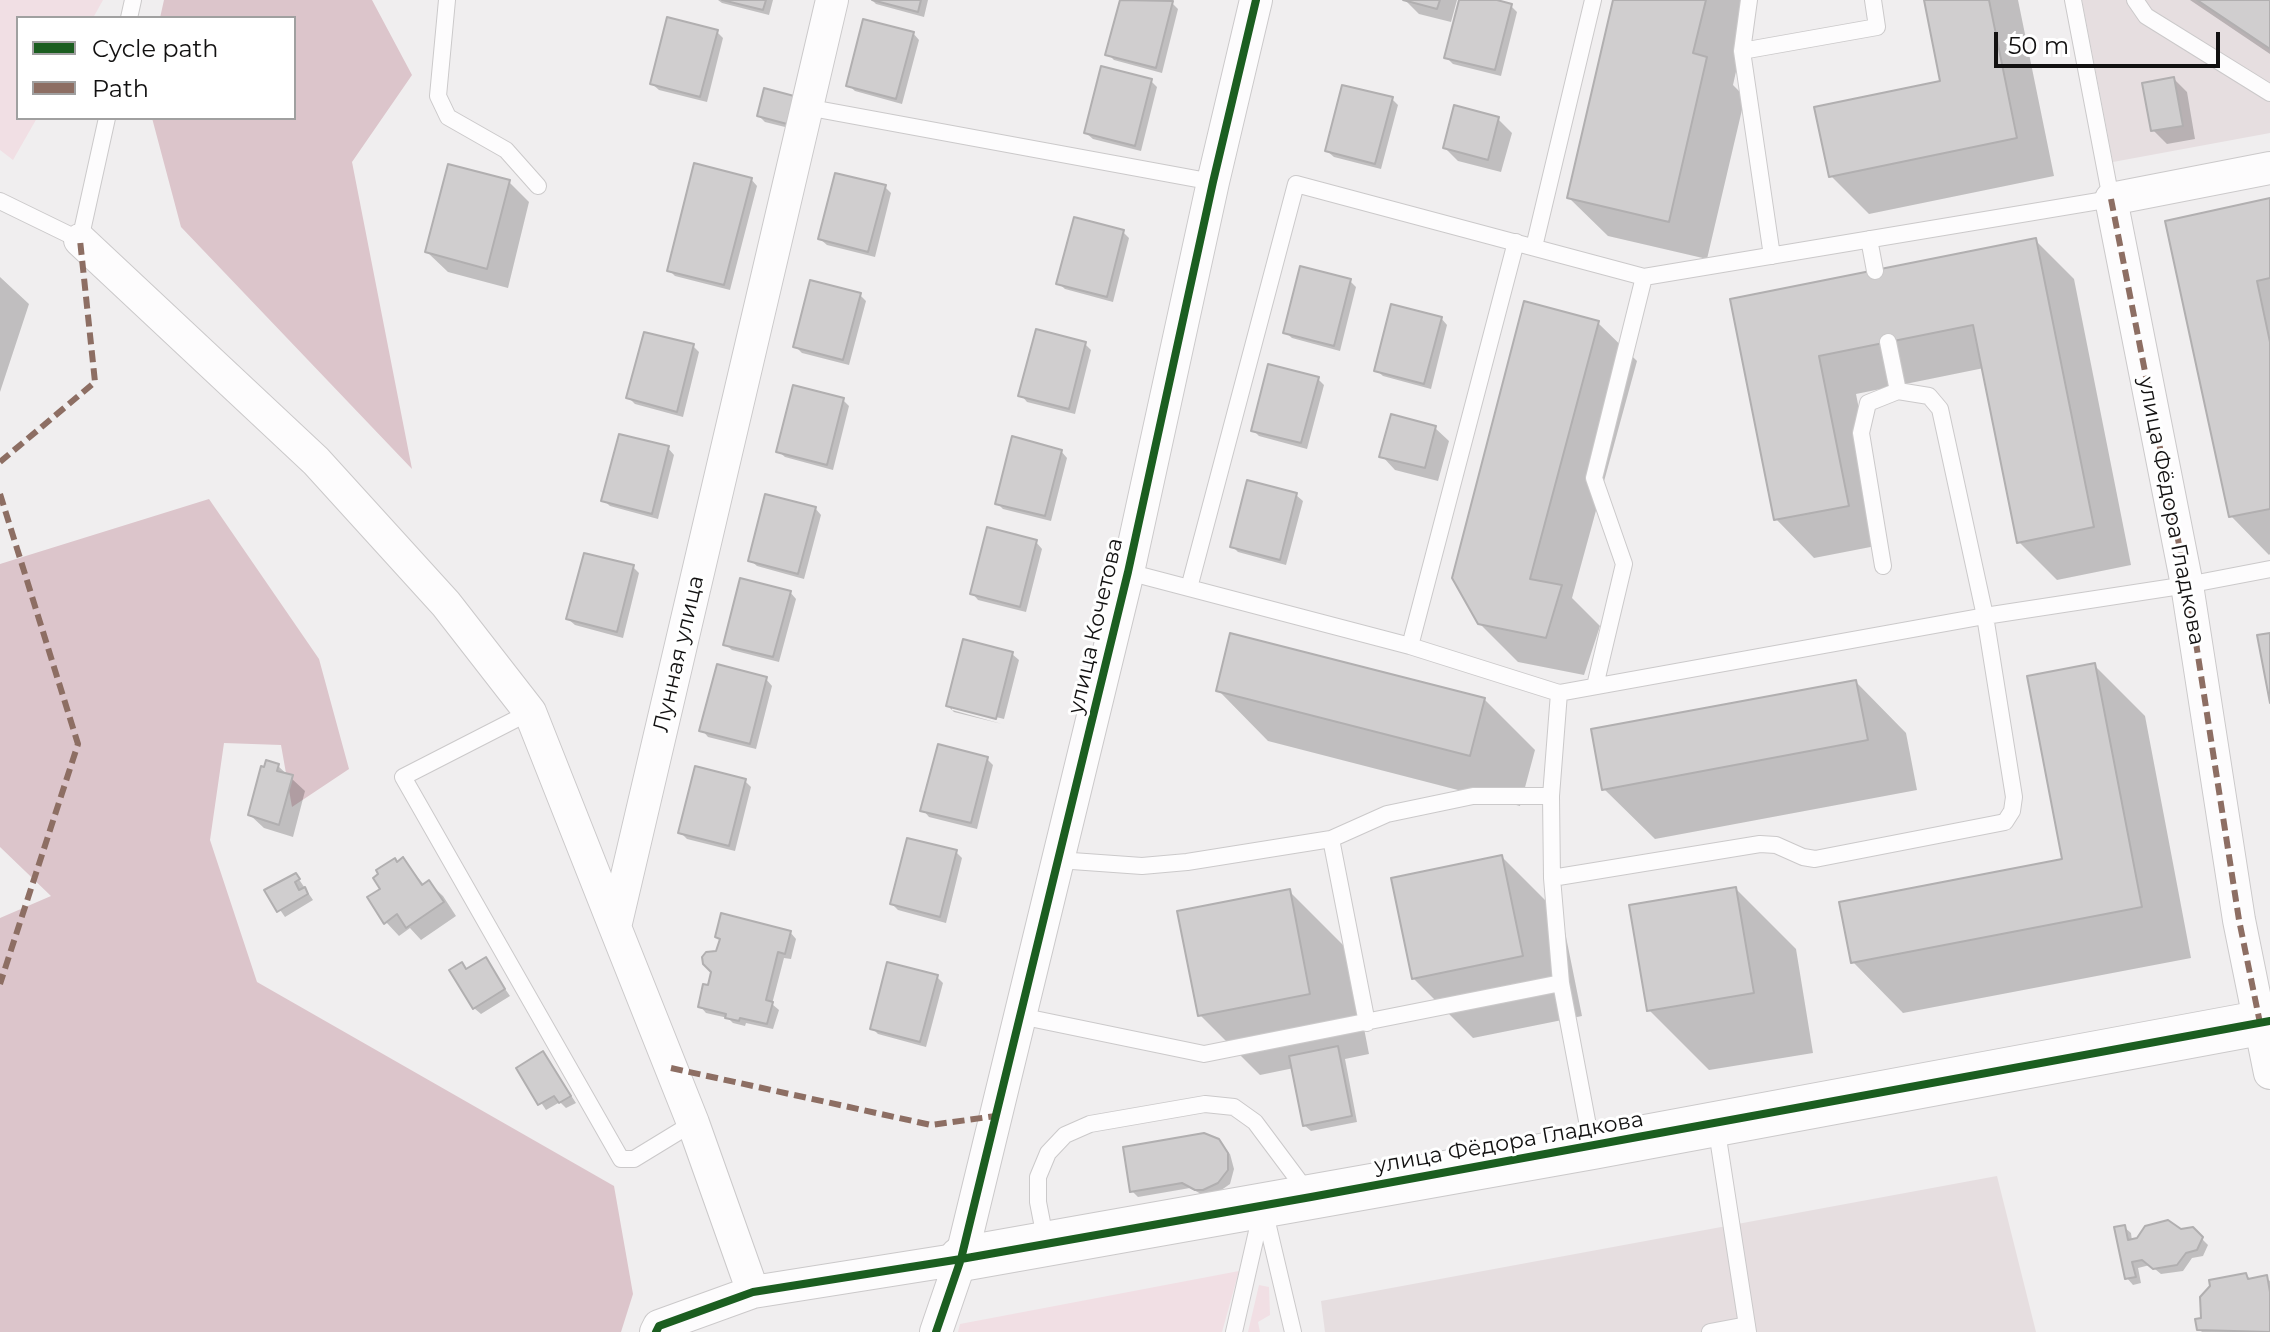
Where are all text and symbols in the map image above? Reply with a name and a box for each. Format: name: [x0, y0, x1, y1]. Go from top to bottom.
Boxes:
legend: [16, 16, 296, 120]
scale bar: [1998, 16, 2224, 66]
text: 50 m: [2008, 31, 2069, 60]
text: Cycle path: [92, 34, 219, 63]
text: Path: [92, 74, 149, 103]
street label: улица Фёдора Гладкова: [2132, 375, 2210, 647]
street label: улица Кочетова: [1063, 536, 1129, 716]
street label: Лунная улица: [648, 573, 710, 735]
street label: улица Фёдора Гладкова: [1372, 1106, 1646, 1180]

